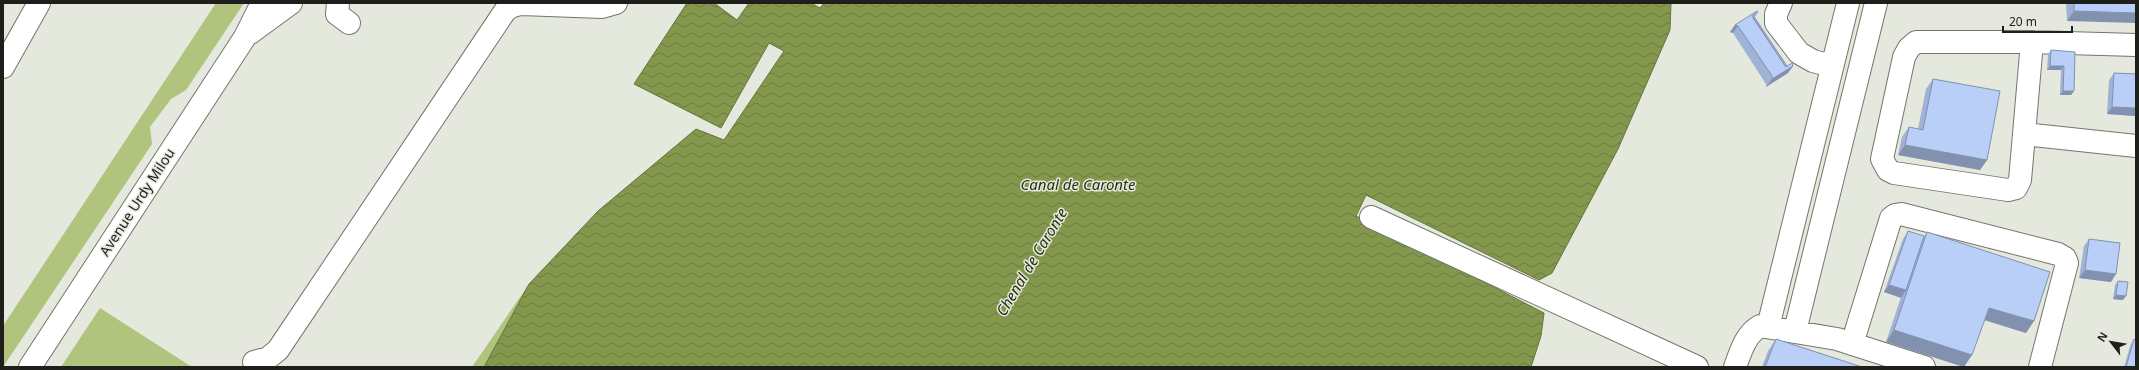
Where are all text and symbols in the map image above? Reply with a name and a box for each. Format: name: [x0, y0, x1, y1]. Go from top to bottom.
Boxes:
scale bar: [2003, 8, 2072, 34]
text: 20 m: [2009, 13, 2037, 30]
street label: Avenue Urdy Milou: [95, 144, 179, 259]
water label: Canal de Caronte: [1021, 174, 1136, 194]
water label: Chenal de Caronte: [991, 203, 1072, 319]
north arrow: [2091, 322, 2131, 362]
text: N: [2093, 329, 2111, 344]

